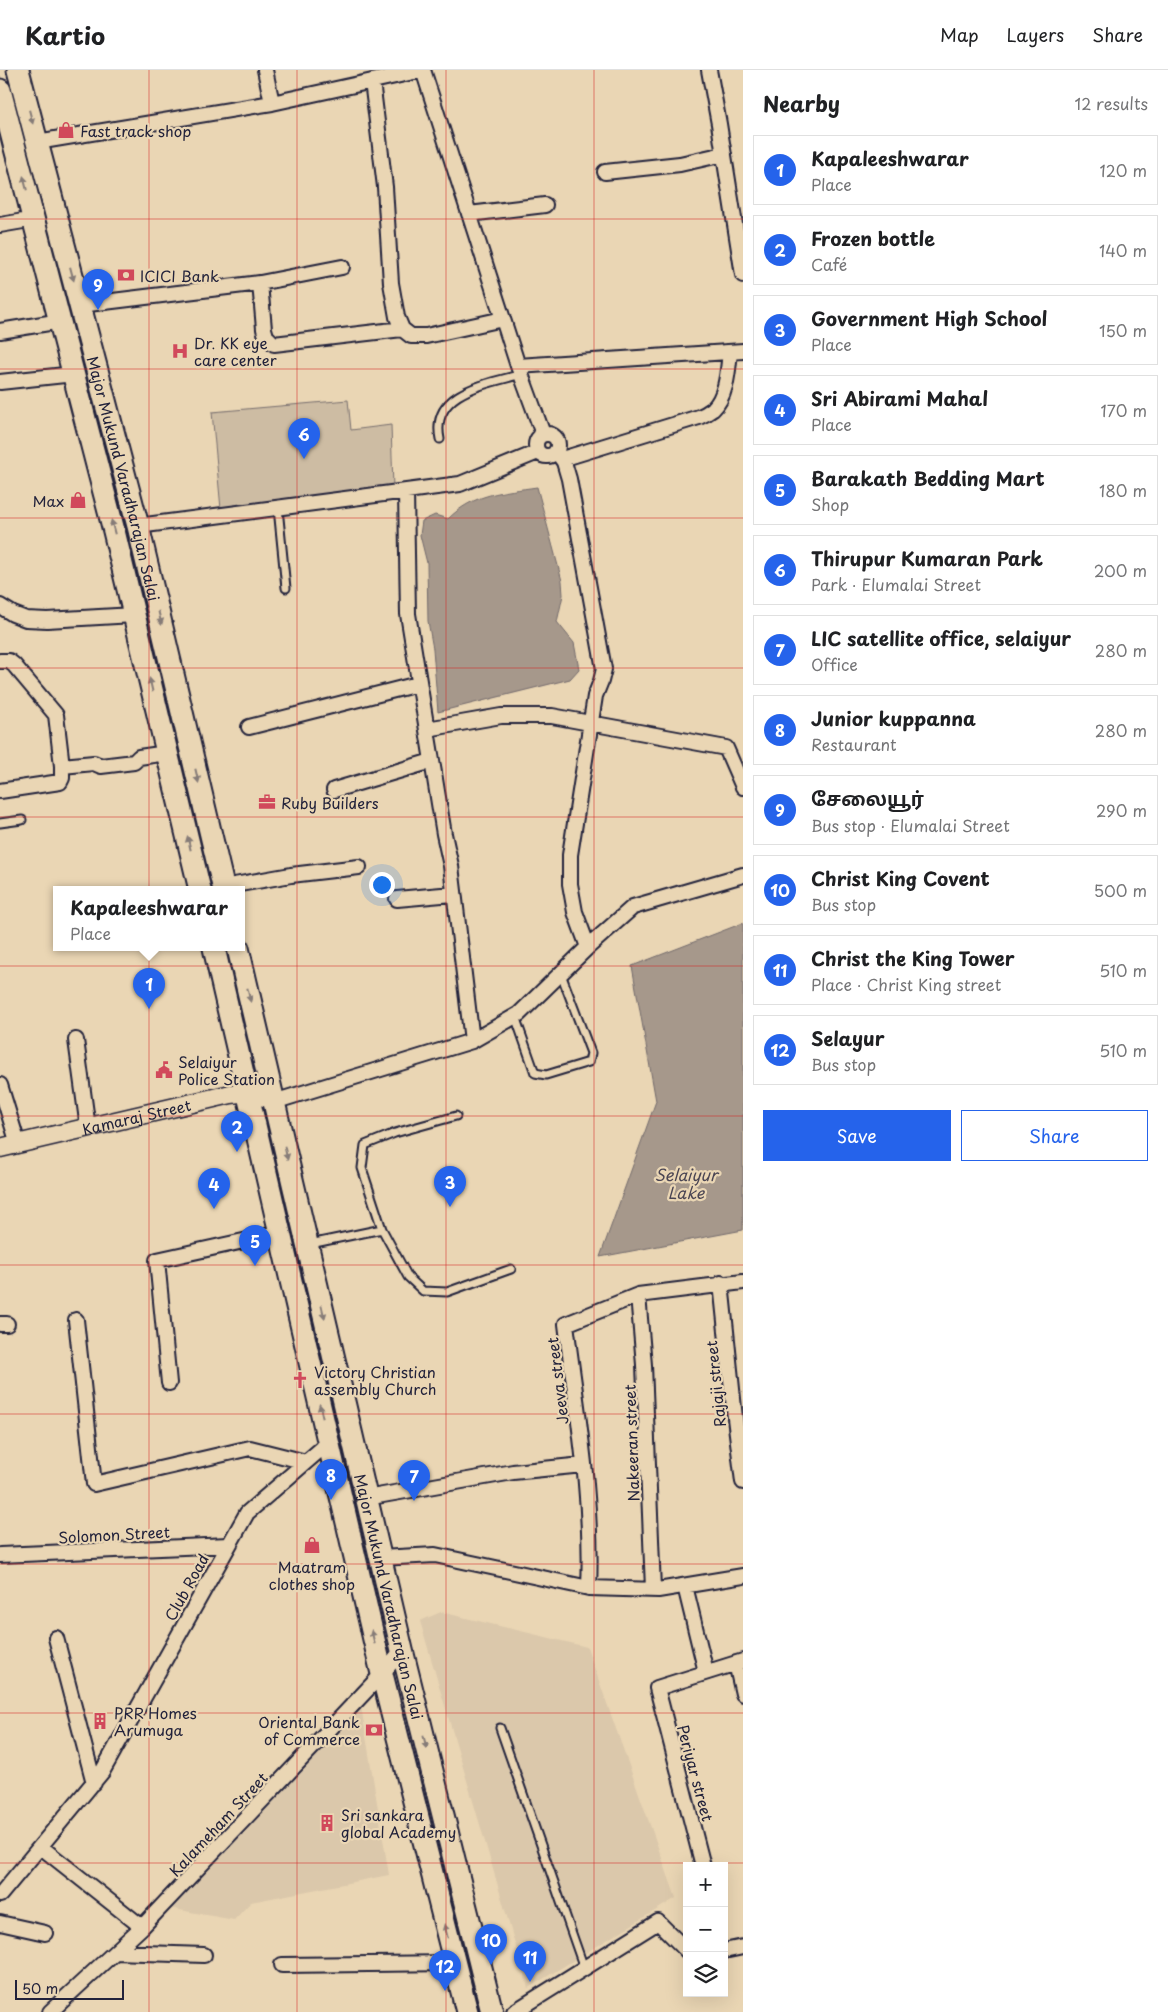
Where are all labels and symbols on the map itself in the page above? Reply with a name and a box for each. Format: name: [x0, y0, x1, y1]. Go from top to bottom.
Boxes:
one-way arrow: [27, 110, 35, 125]
place label: Fast track shop: [80, 119, 191, 142]
shop icon: Fast track shop: [56, 120, 76, 140]
one-way arrow: [21, 175, 29, 190]
place label: ICICI Bank: [140, 264, 219, 287]
bank icon: ICICI Bank: [116, 265, 136, 285]
one-way arrow: [68, 267, 76, 282]
pin: 9: [82, 269, 114, 310]
place label: Dr. KK eye care center: [194, 331, 277, 371]
hospital icon: Dr. KK eye care center: [170, 341, 190, 361]
street label: Major Mukund Varadharajan Salai: [82, 353, 167, 603]
pin: 6: [288, 418, 320, 459]
place label: Max: [33, 489, 64, 512]
shop icon: Max: [68, 490, 88, 510]
one-way arrow: [109, 519, 117, 534]
one-way arrow: [156, 611, 164, 626]
one-way arrow: [147, 677, 155, 692]
one-way arrow: [193, 769, 201, 784]
place label: Ruby Builders: [281, 791, 379, 814]
office icon: Ruby Builders: [257, 792, 277, 812]
one-way arrow: [185, 835, 193, 850]
your location: [369, 872, 395, 898]
pin: 1: [133, 968, 165, 1009]
one-way arrow: [245, 988, 253, 1003]
place label: Selaiyur Police Station: [178, 1050, 275, 1090]
public building icon: Selaiyur Police Station: [154, 1060, 174, 1080]
street label: Kamaraj Street: [80, 1092, 193, 1140]
pin: 2: [221, 1111, 253, 1152]
one-way arrow: [282, 1146, 290, 1161]
water label: Selaiyur Lake: [655, 1162, 720, 1204]
pin: 3: [434, 1166, 466, 1207]
pin: 4: [198, 1168, 230, 1209]
pin: 5: [239, 1225, 271, 1266]
one-way arrow: [319, 1304, 327, 1319]
street label: Jeeva street: [540, 1336, 574, 1426]
street label: Rajaji street: [699, 1339, 731, 1428]
place label: Victory Christian assembly Church: [314, 1360, 436, 1400]
church icon: Victory Christian assembly Church: [290, 1370, 310, 1390]
street label: Nakeeran street: [617, 1384, 645, 1502]
one-way arrow: [317, 1403, 325, 1418]
pin: 8: [315, 1459, 347, 1500]
pin: 7: [398, 1460, 430, 1501]
street label: Major Mukund Varadharajan Salai: [350, 1471, 430, 1722]
street label: Solomon Street: [58, 1520, 170, 1548]
shop icon: Maatram clothes shop: [302, 1535, 322, 1555]
street label: Club Road: [158, 1549, 214, 1625]
place label: Maatram clothes shop: [269, 1555, 355, 1595]
one-way arrow: [369, 1630, 377, 1645]
place label: PRR Homes Arumuga: [114, 1701, 197, 1741]
place label: Oriental Bank of Commerce: [258, 1710, 360, 1750]
building icon: PRR Homes Arumuga: [90, 1711, 110, 1731]
bank icon: Oriental Bank of Commerce: [364, 1720, 384, 1740]
street label: Periyar street: [672, 1722, 720, 1824]
one-way arrow: [421, 1735, 429, 1750]
street label: Kalameham Street: [163, 1767, 273, 1881]
place label: Sri sankara global Academy: [341, 1803, 456, 1843]
building icon: Sri sankara global Academy: [317, 1813, 337, 1833]
one-way arrow: [442, 1923, 450, 1938]
pin: 10: [475, 1924, 507, 1965]
pin: 11: [514, 1941, 546, 1982]
pin: 12: [429, 1950, 461, 1991]
scale bar: [15, 1977, 124, 2000]

